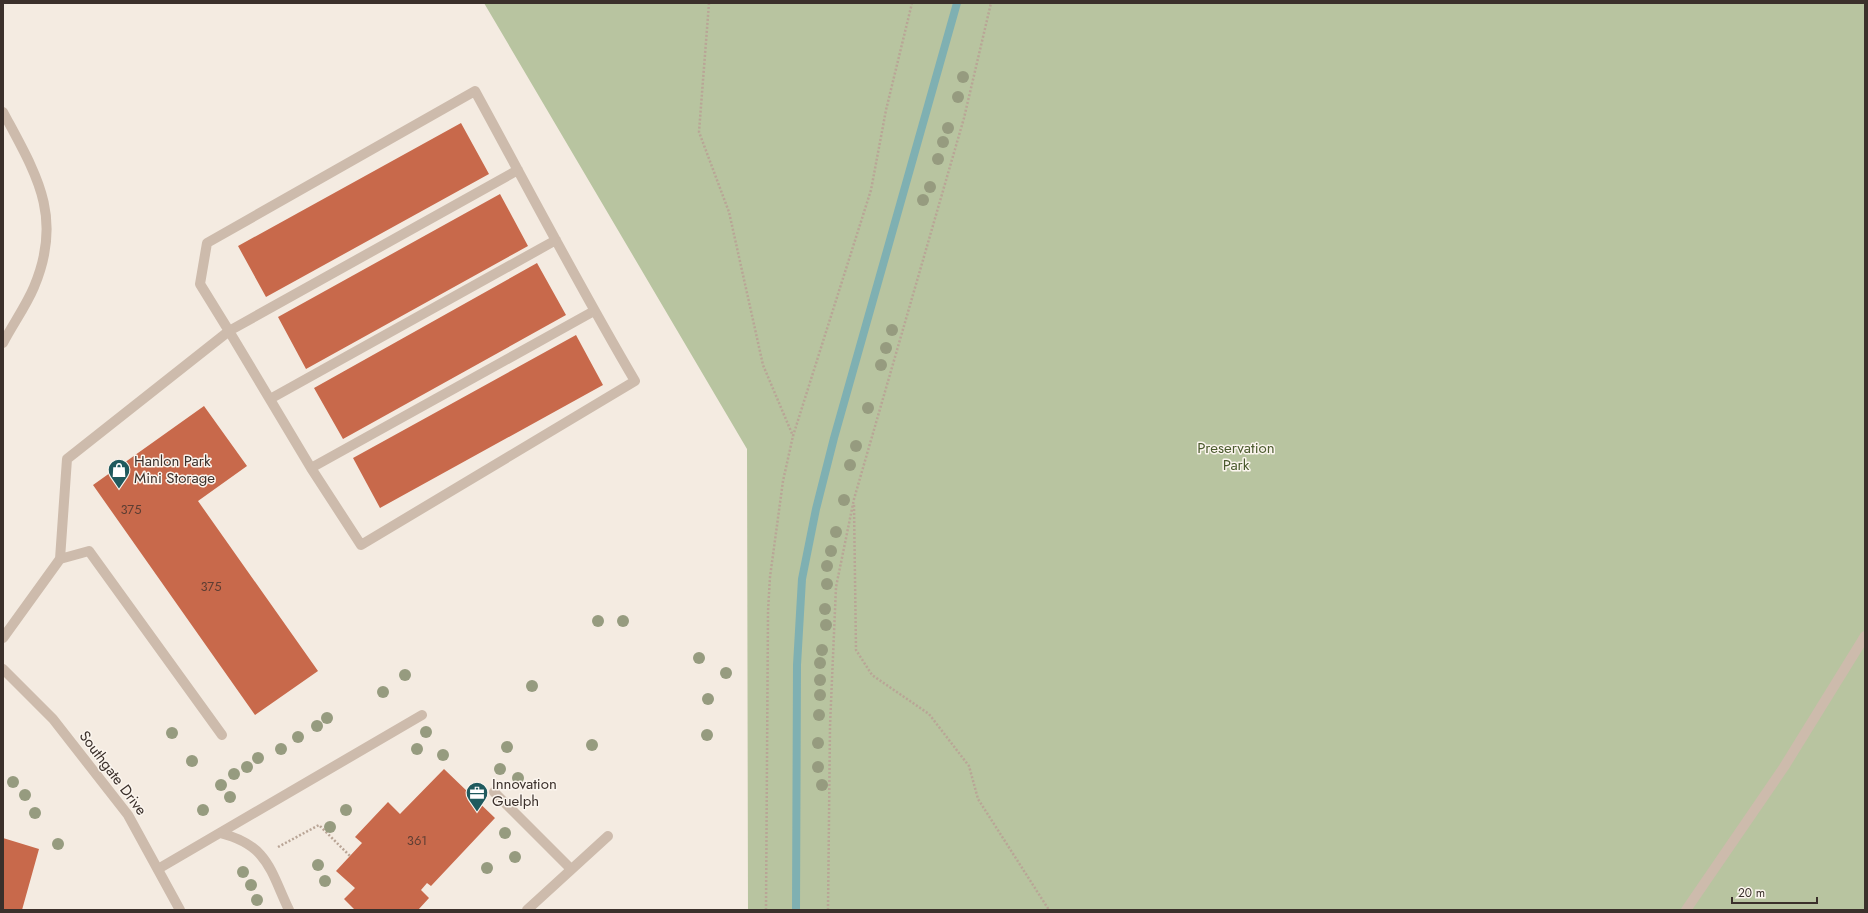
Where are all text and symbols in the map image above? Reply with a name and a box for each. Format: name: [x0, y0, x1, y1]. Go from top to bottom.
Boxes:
park label: Preservation Park: [1197, 437, 1275, 476]
place label: Hanlon Park Mini Storage: [134, 450, 215, 489]
shop icon: Hanlon Park Mini Storage: [106, 457, 132, 490]
house number: 375: [120, 500, 142, 519]
house number: 375: [200, 577, 222, 596]
street label: Southgate Drive: [74, 726, 152, 820]
place label: Innovation Guelph: [492, 773, 557, 812]
office icon: Innovation Guelph: [464, 780, 490, 813]
house number: 361: [407, 831, 427, 850]
scale bar: [1732, 879, 1817, 905]
text: 20 m: [1738, 884, 1765, 902]

